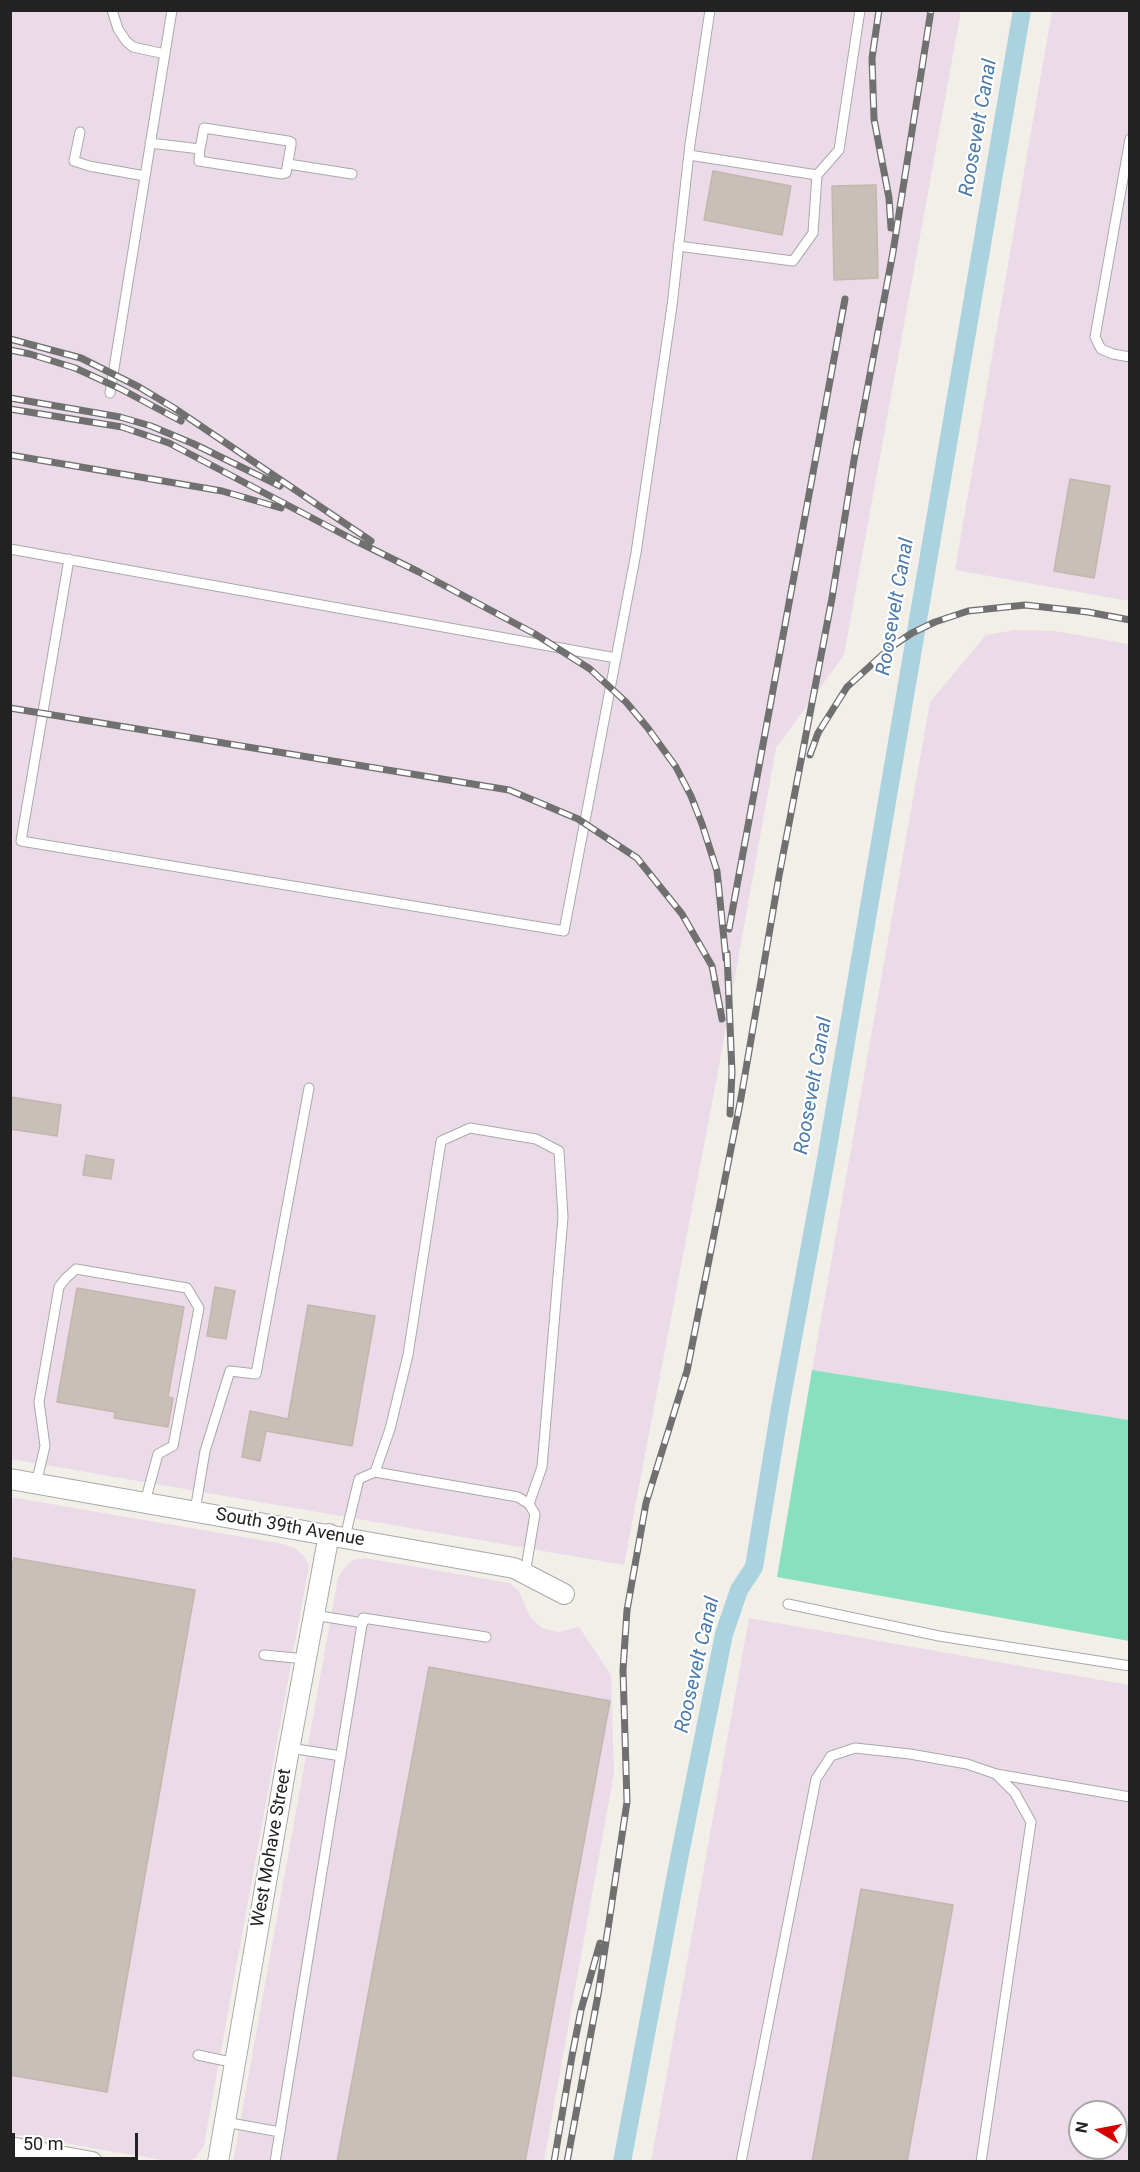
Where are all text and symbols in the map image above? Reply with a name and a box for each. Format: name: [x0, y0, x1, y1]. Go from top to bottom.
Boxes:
water label: Roosevelt Canal: [955, 57, 1003, 199]
water label: Roosevelt Canal: [872, 536, 920, 678]
water label: Roosevelt Canal: [790, 1015, 838, 1157]
street label: South 39th Avenue: [214, 1504, 366, 1552]
water label: Roosevelt Canal: [671, 1595, 725, 1735]
street label: West Mohave Street: [247, 1767, 297, 1929]
north arrow: [1068, 2100, 1128, 2160]
text: N: [1071, 2120, 1092, 2134]
scale bar: [15, 2121, 141, 2159]
text: 50 m: [23, 2133, 63, 2154]

